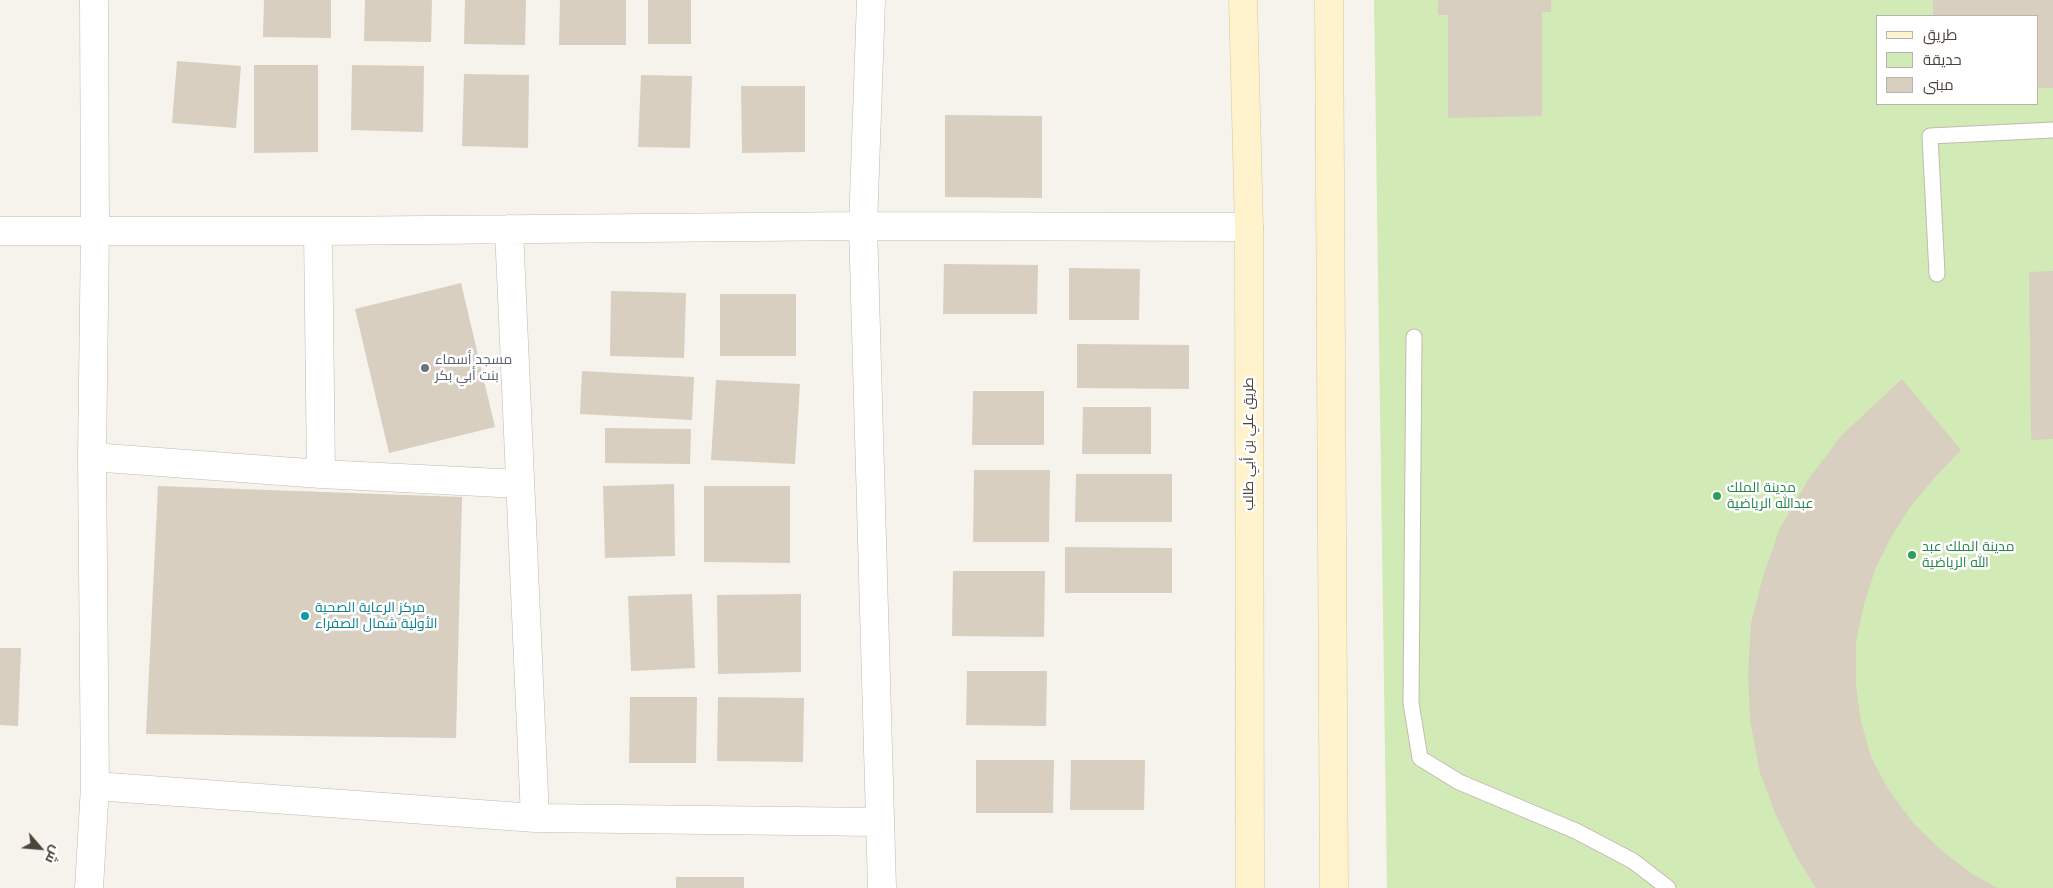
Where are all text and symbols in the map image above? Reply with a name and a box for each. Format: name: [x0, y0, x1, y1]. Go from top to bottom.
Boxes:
legend: [1876, 15, 2038, 105]
text: طريق: [1923, 24, 1957, 45]
text: حديقة: [1923, 49, 1962, 70]
text: مبنى: [1923, 74, 1954, 95]
place label: مسجد أسماء بنت أبي بكر: [435, 352, 512, 384]
marker: مسجد أسماء بنت أبي بكر: [419, 362, 431, 374]
street label: طريق علي بن أبي طالب: [1241, 377, 1257, 511]
place label: مدينة الملك عبدالله الرياضية: [1727, 480, 1814, 512]
marker: مدينة الملك عبدالله الرياضية: [1711, 490, 1723, 502]
place label: مدينة الملك عبد الله الرياضية: [1922, 539, 2015, 572]
marker: مدينة الملك عبد الله الرياضية: [1906, 549, 1918, 561]
place label: مركز الرعاية الصحية الأولية شمال الصفراء: [315, 600, 438, 632]
marker: مركز الرعاية الصحية الأولية شمال الصفراء: [299, 610, 311, 622]
north arrow: [15, 823, 65, 873]
text: ش: [40, 842, 66, 867]

